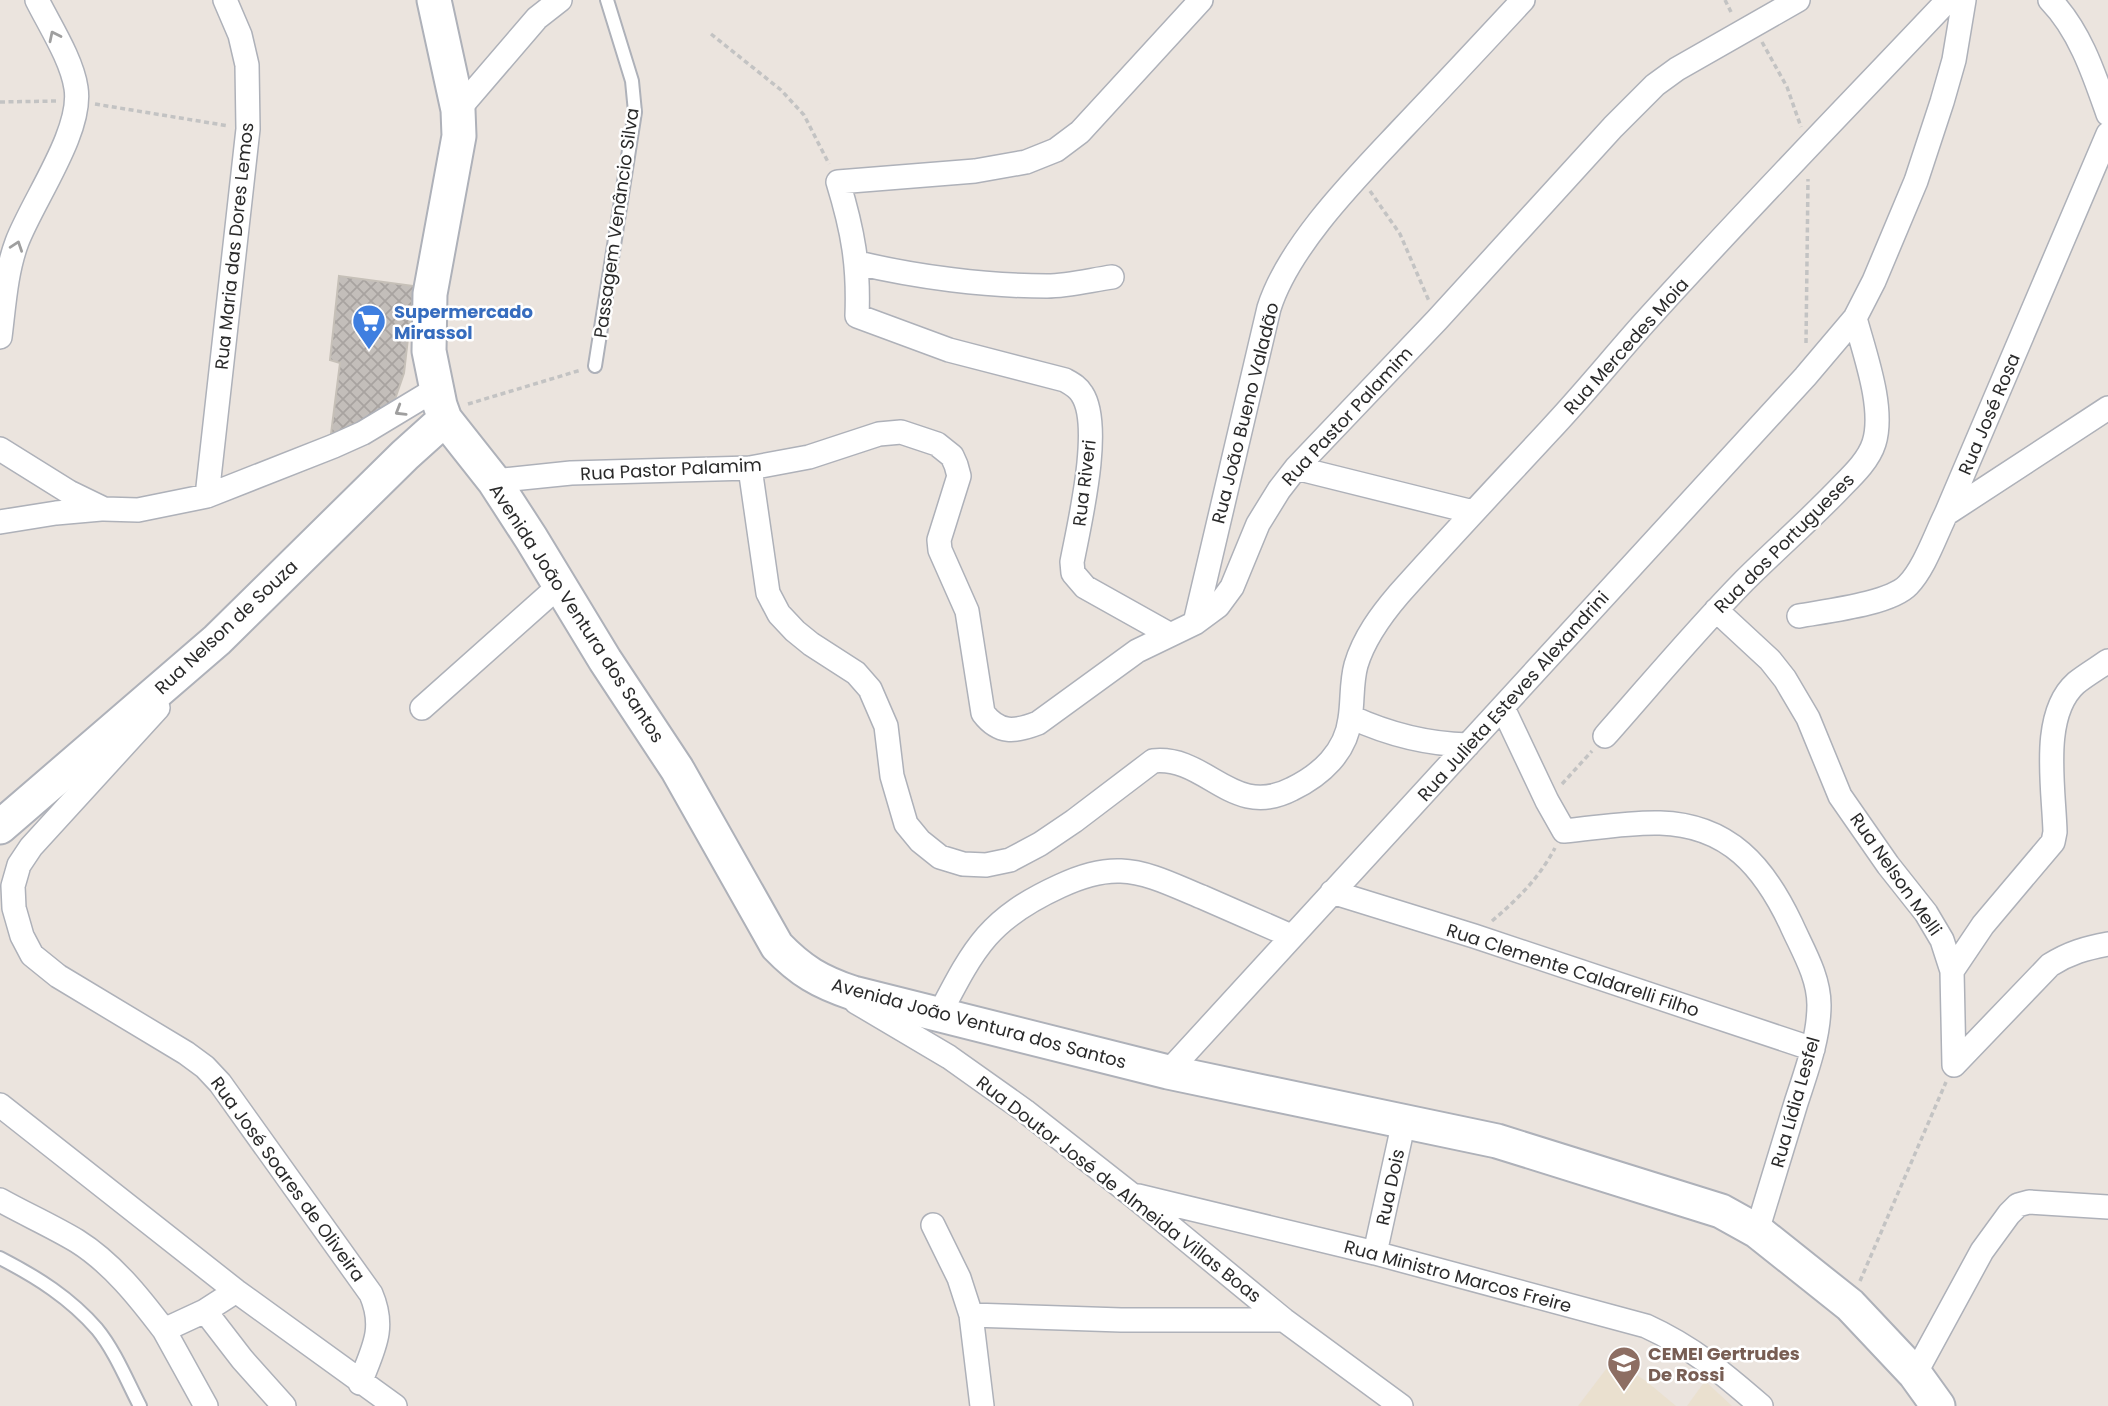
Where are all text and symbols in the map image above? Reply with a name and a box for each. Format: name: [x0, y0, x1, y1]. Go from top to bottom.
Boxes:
one-way arrow: [49, 30, 63, 43]
street label: Passagem Venâncio Silva: [587, 106, 645, 340]
street label: Rua Maria das Dores Lemos: [209, 121, 259, 371]
one-way arrow: [9, 240, 23, 252]
street label: Rua Mercedes Moia: [1558, 272, 1694, 420]
place label: Supermercado Mirassol: [394, 299, 533, 345]
street label: Rua João Bueno Valadão: [1205, 300, 1285, 526]
supermarket icon: Supermercado Mirassol: [350, 302, 388, 351]
street label: Rua Pastor Palamim: [1276, 341, 1418, 491]
street label: Rua José Rosa: [1952, 349, 2026, 479]
one-way arrow: [394, 402, 407, 415]
street label: Rua Riveri: [1066, 438, 1102, 528]
street label: Rua Pastor Palamim: [580, 452, 762, 486]
street label: Rua dos Portugueses: [1708, 467, 1860, 619]
street label: Avenida João Ventura dos Santos: [484, 479, 670, 747]
street label: Rua Nelson de Souza: [149, 554, 303, 700]
street label: Rua Julieta Esteves Alexandrini: [1412, 585, 1614, 807]
street label: Rua Nelson Melli: [1844, 807, 1948, 941]
street label: Rua Clemente Caldarelli Filho: [1443, 917, 1703, 1023]
street label: Avenida João Ventura dos Santos: [829, 972, 1129, 1074]
street label: Rua Lídia Lesfel: [1764, 1034, 1826, 1170]
street label: Rua Doutor José de Almeida Villas Boas: [971, 1070, 1267, 1308]
street label: Rua José Soares de Oliveira: [205, 1071, 371, 1287]
street label: Rua Dois: [1370, 1146, 1410, 1228]
street label: Rua Ministro Marcos Freire: [1341, 1234, 1575, 1318]
place label: CEMEI Gertrudes De Rossi: [1648, 1341, 1800, 1387]
school or university icon: CEMEI Gertrudes De Rossi: [1605, 1344, 1643, 1393]

